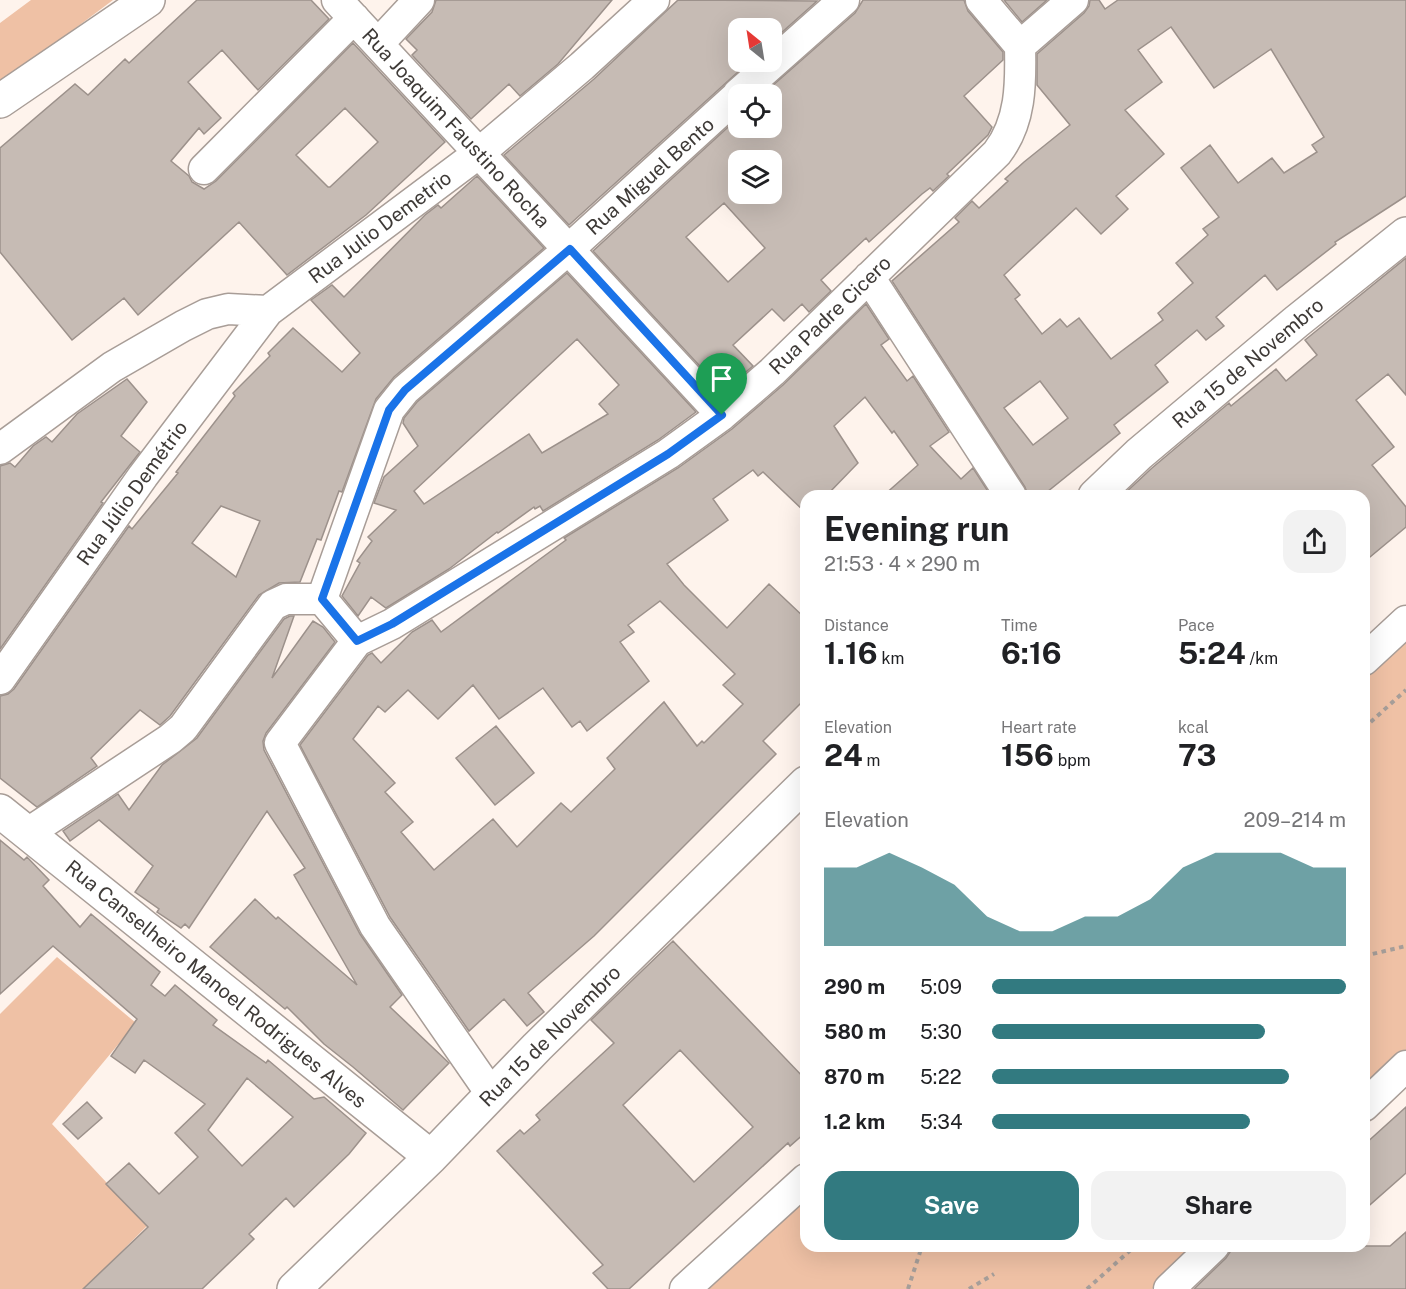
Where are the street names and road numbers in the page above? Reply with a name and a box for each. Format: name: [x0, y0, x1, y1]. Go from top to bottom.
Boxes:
street label: Rua Joaquim Faustino Rocha: [357, 23, 555, 233]
street label: Rua Miguel Bento: [581, 112, 719, 240]
street label: Rua Julio Demetrio: [304, 165, 456, 289]
street label: Rua Padre Cicero: [764, 251, 896, 379]
street label: Rua 15 de Novembro: [1168, 293, 1328, 433]
street label: Rua Júlio Demétrio: [72, 416, 192, 570]
street label: Rua Canselheiro Manoel Rodrigues Alves: [61, 855, 371, 1113]
street label: Rua 15 de Novembro: [474, 960, 626, 1112]

